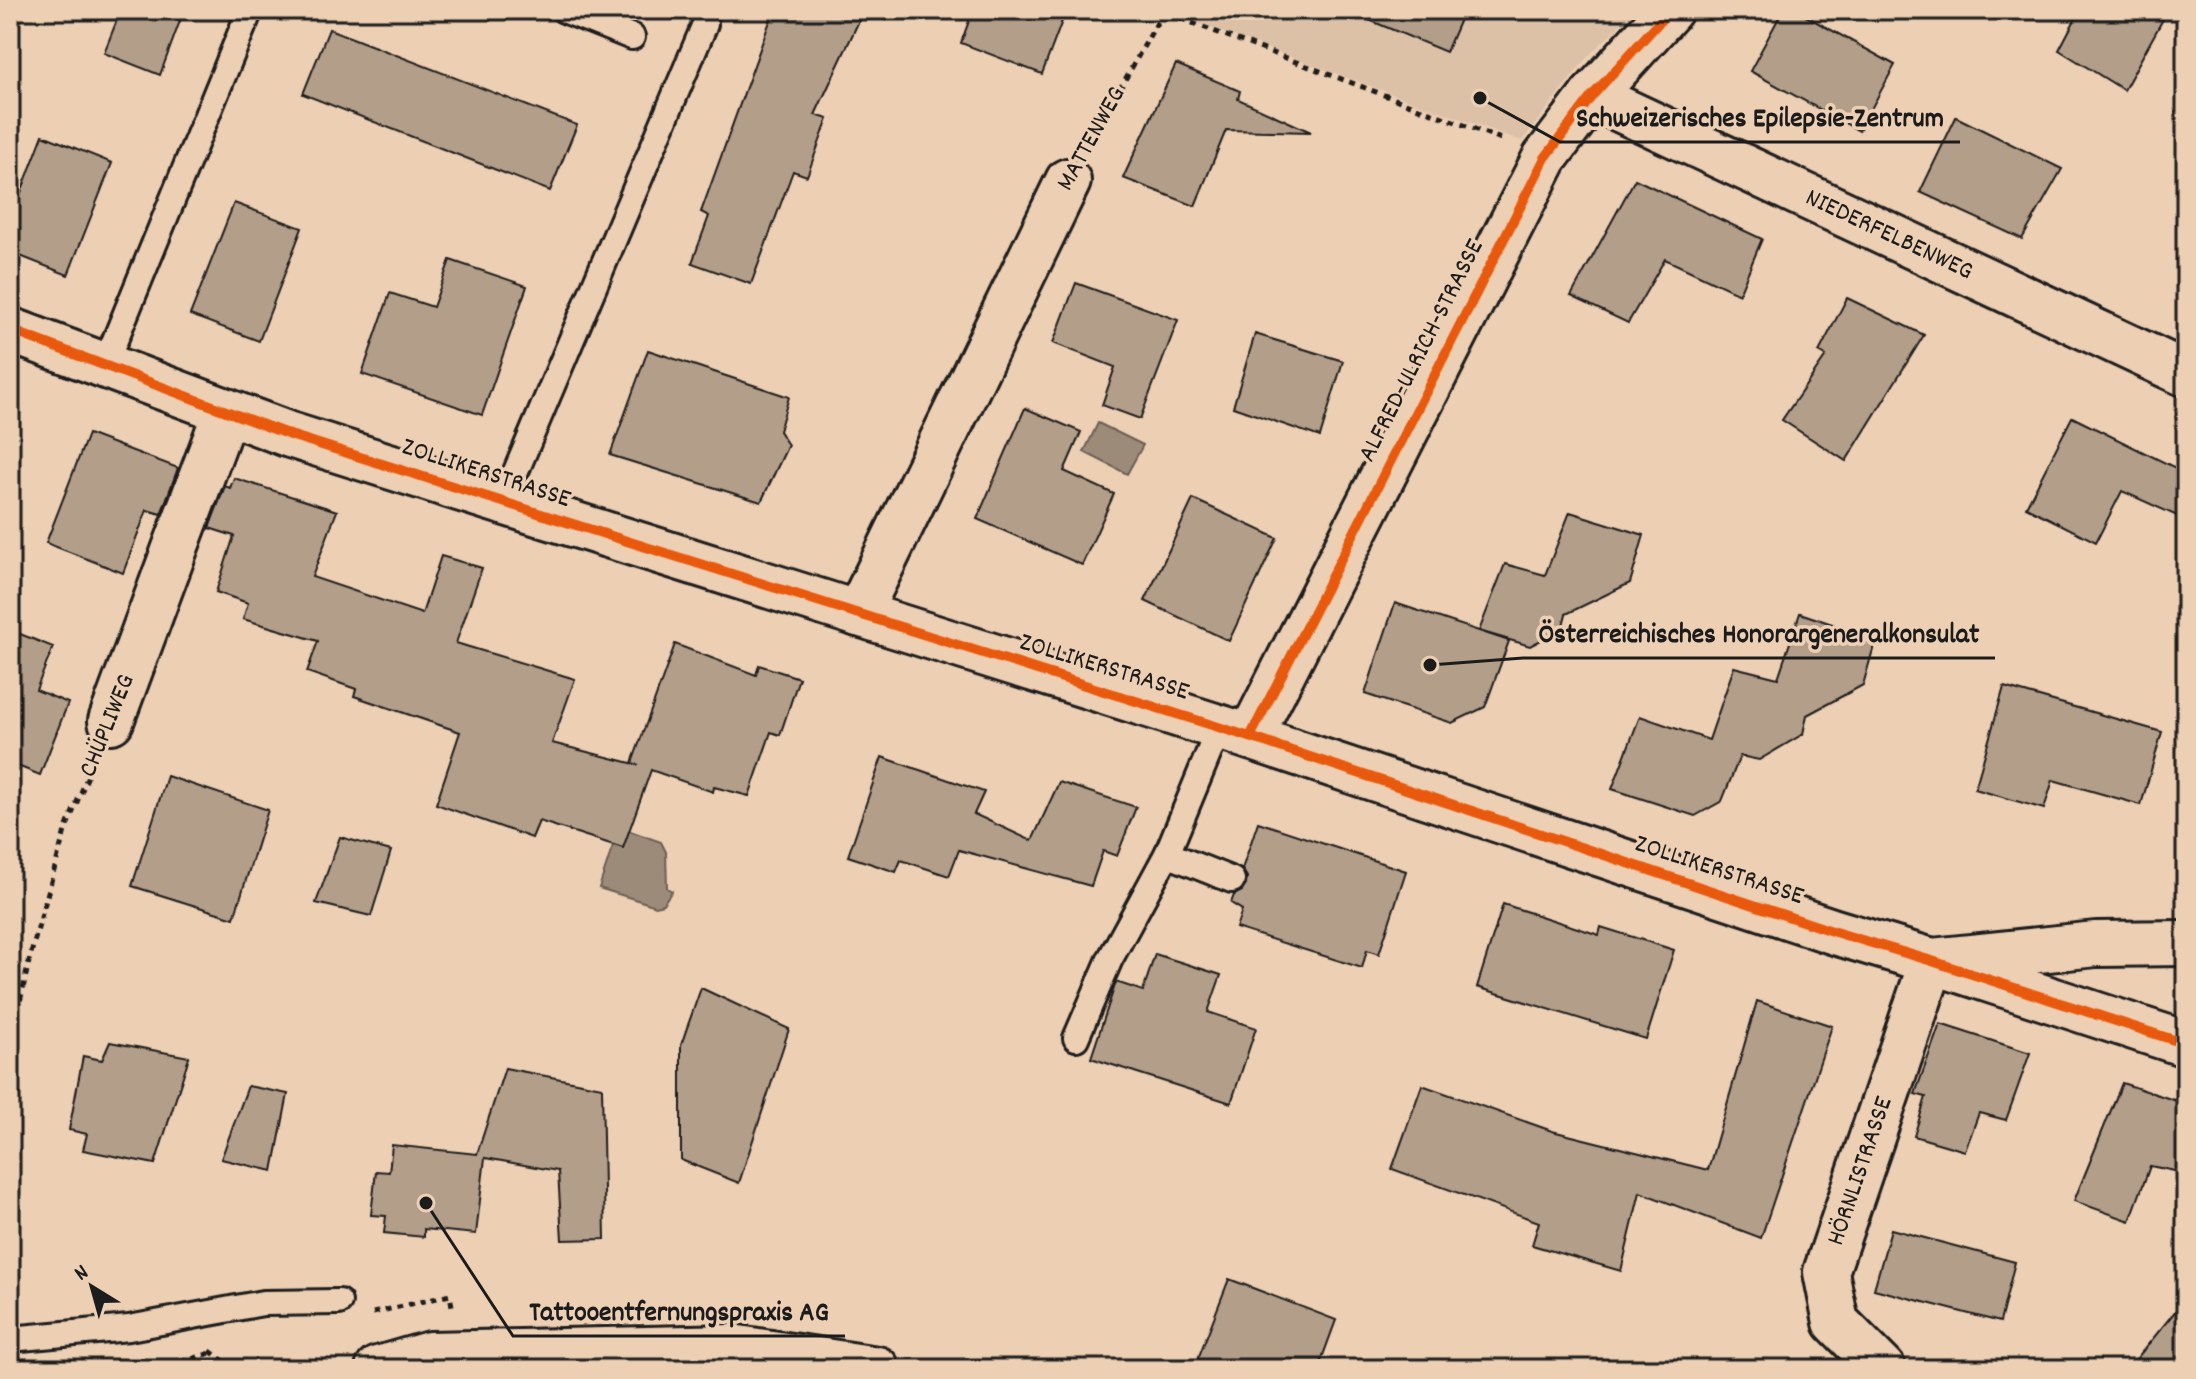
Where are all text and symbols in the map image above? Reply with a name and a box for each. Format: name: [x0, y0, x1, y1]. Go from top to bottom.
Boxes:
street label: MATTENWEG: [1048, 80, 1136, 198]
callout: Schweizerisches Epilepsie-Zentrum: [1560, 90, 1960, 142]
text: Schweizerisches Epilepsie-Zentrum: [1576, 101, 1944, 141]
street label: NIEDERFELBENWEG: [1799, 180, 1979, 290]
street label: ALFRED-ULRICH-STRASSE: [1350, 233, 1494, 469]
street label: ZOLLIKERSTRASSE: [397, 429, 575, 519]
callout: Österreichisches Honorargeneralkonsulat: [1523, 606, 1995, 658]
text: Österreichisches Honorargeneralkonsulat: [1539, 617, 1980, 657]
street label: ZOLLIKERSTRASSE: [1015, 625, 1194, 711]
street label: CHÜPLIWEG: [71, 669, 145, 783]
street label: ZOLLIKERSTRASSE: [1630, 826, 1808, 916]
street label: HÖRNLISTRASSE: [1818, 1092, 1903, 1251]
north arrow: [52, 1247, 132, 1327]
text: N: [68, 1258, 96, 1289]
callout: Tattooentfernungspraxis AG: [513, 1284, 845, 1336]
text: Tattooentfernungspraxis AG: [529, 1295, 829, 1335]

